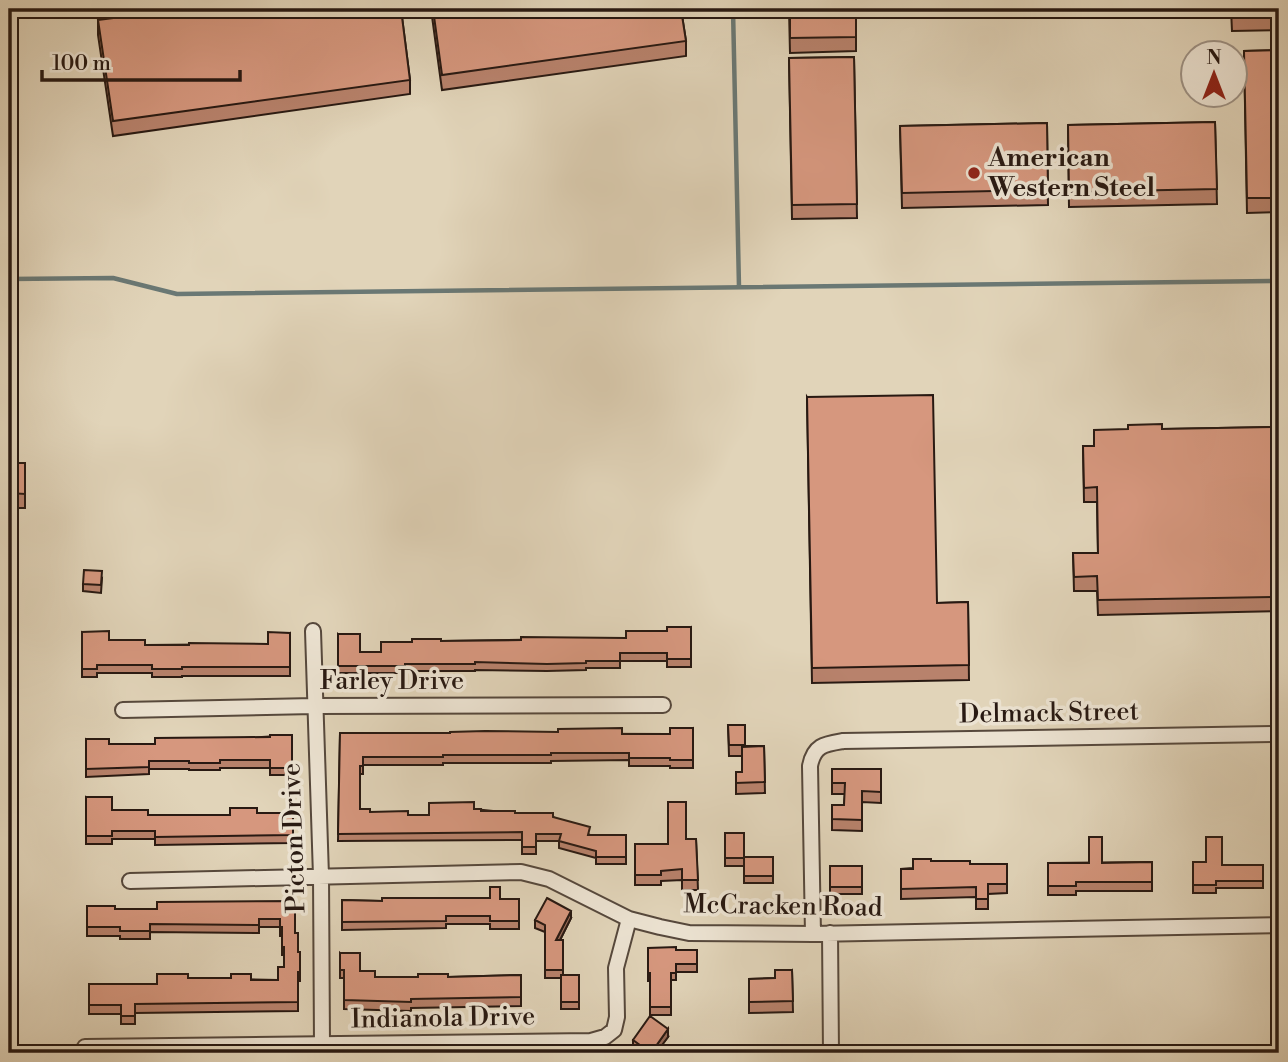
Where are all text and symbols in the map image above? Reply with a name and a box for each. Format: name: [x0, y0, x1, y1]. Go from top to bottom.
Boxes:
scale bar: [42, 38, 240, 82]
north arrow: [1180, 38, 1250, 108]
text: N: [1206, 46, 1222, 70]
text: 100 m: [52, 51, 111, 77]
place label: American Western Steel: [987, 142, 1155, 204]
marker: American Western Steel: [966, 165, 982, 181]
street label: Farley Drive: [320, 665, 464, 697]
street label: Delmack Street: [959, 695, 1139, 731]
street label: Picton Drive: [275, 762, 313, 914]
street label: McCracken Road: [683, 888, 883, 924]
street label: Indianola Drive: [351, 1000, 535, 1036]

